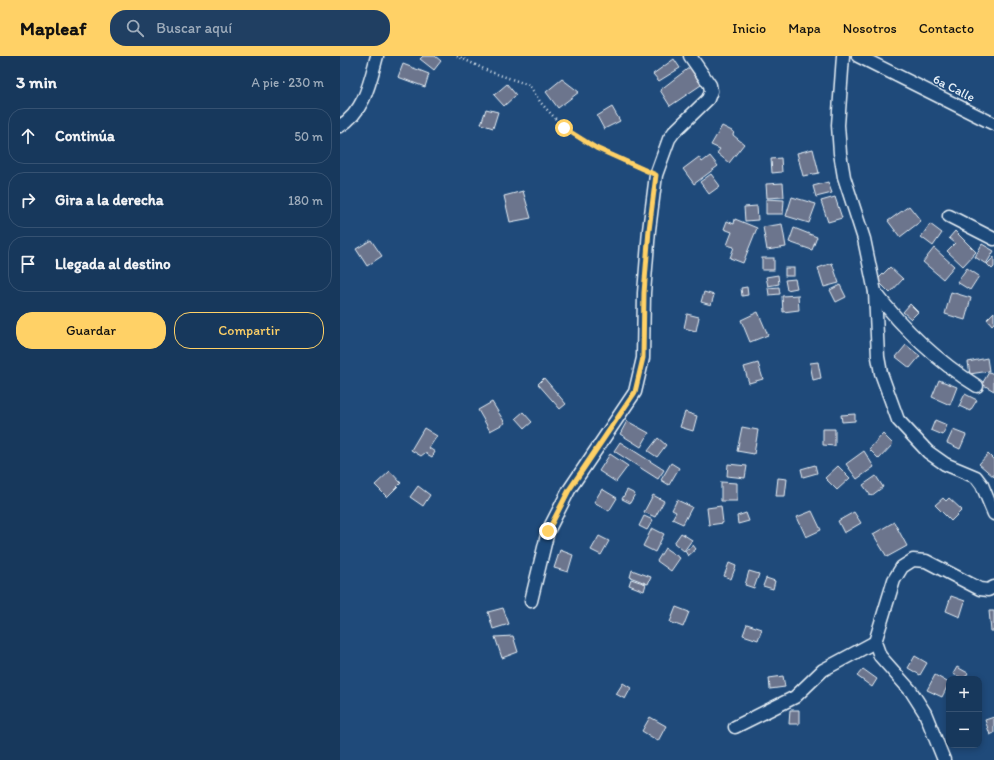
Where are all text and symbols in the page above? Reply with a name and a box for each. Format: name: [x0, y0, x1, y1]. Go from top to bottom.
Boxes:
search box: [110, 10, 390, 46]
text: Mapleaf: [20, 17, 86, 40]
icon: search: [124, 17, 146, 39]
text: Buscar aquí: [156, 19, 232, 37]
text: Inicio: [732, 20, 766, 37]
text: Mapa: [788, 20, 821, 37]
text: Nosotros: [843, 20, 897, 37]
text: Contacto: [919, 20, 974, 37]
street label: 6a Calle: [931, 71, 977, 105]
text: 3 min: [16, 72, 57, 92]
text: A pie · 230 m: [252, 75, 324, 90]
route start: [555, 119, 573, 137]
icon: ahead: [17, 125, 39, 147]
text: Continúa: [55, 127, 115, 145]
text: 50 m: [294, 129, 323, 144]
icon: right: [17, 189, 39, 211]
text: Gira a la derecha: [55, 191, 164, 209]
text: 180 m: [288, 193, 323, 208]
icon: arrive: [17, 253, 39, 275]
text: Llegada al destino: [55, 255, 171, 273]
button: Guardar: [16, 312, 166, 349]
button: Compartir: [174, 312, 324, 349]
route end: [539, 522, 557, 540]
map controls: [946, 676, 982, 748]
button: +: [946, 676, 982, 712]
button: −: [946, 712, 982, 748]

